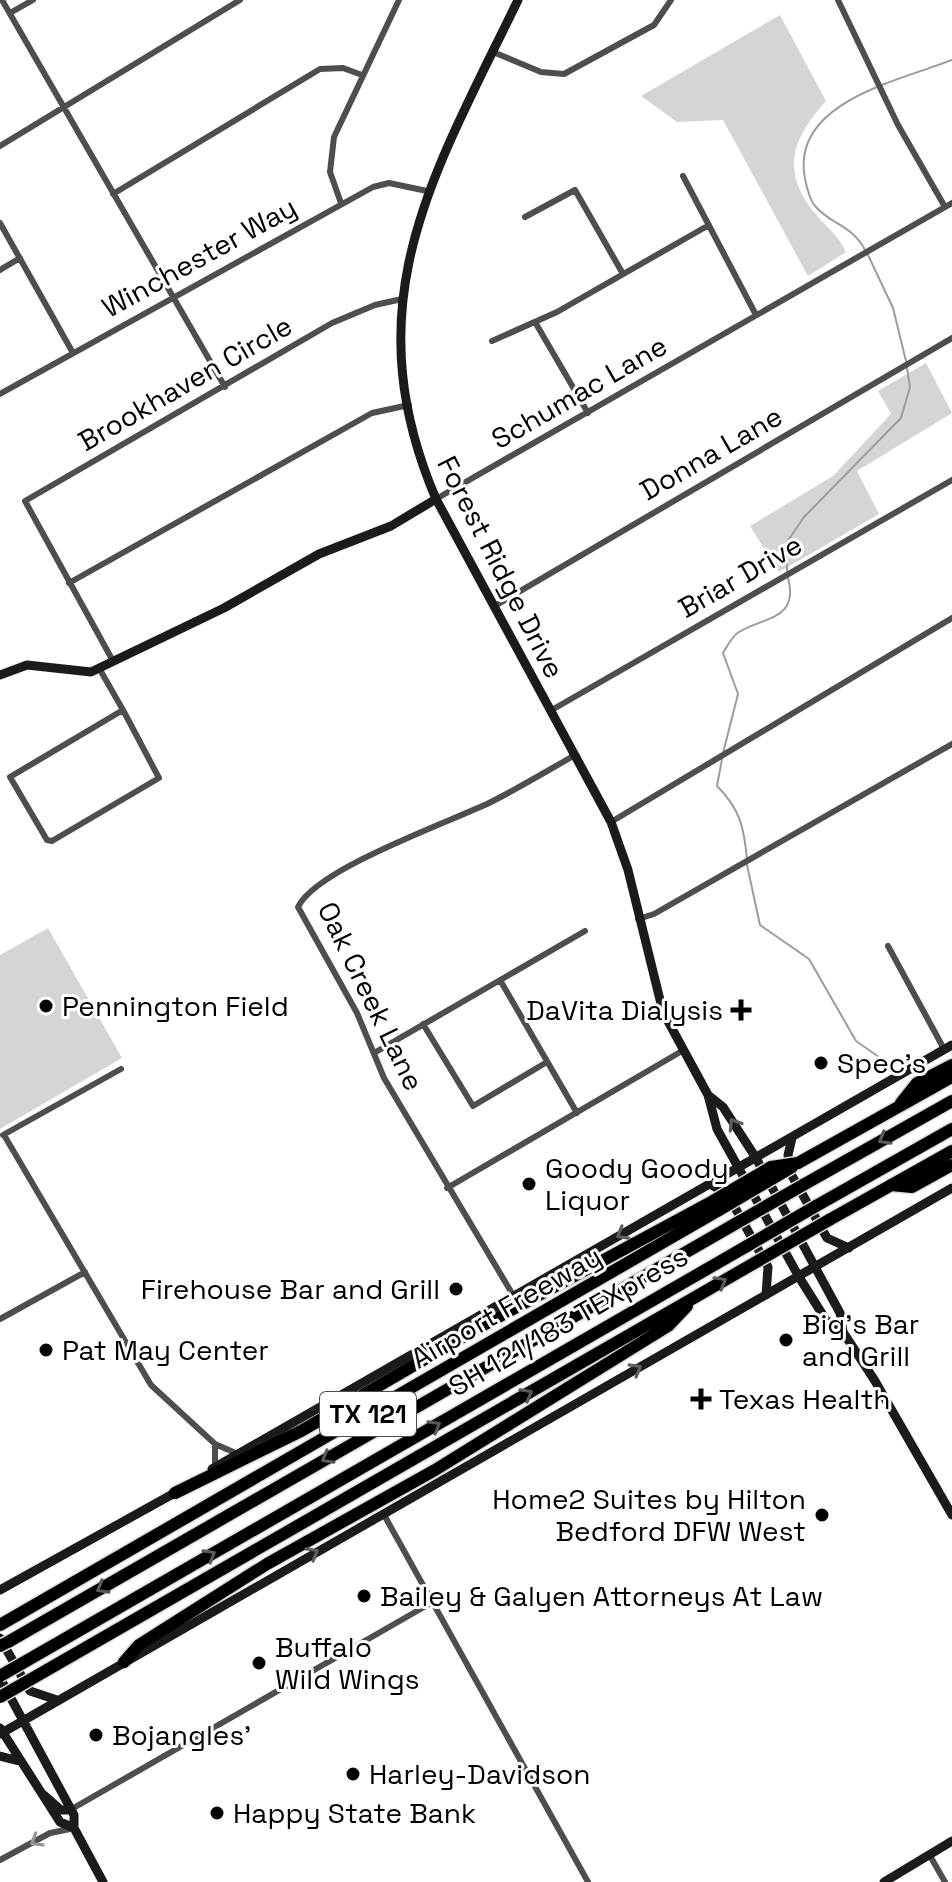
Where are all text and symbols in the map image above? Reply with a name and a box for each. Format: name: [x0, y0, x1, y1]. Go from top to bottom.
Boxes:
street label: Winchester Way: [95, 189, 303, 325]
street label: Brookhaven Circle: [72, 307, 298, 459]
street label: Schumac Lane: [485, 327, 673, 457]
street label: Donna Lane: [633, 398, 789, 508]
street label: Forest Ridge Drive: [429, 450, 573, 684]
street label: Briar Drive: [672, 526, 808, 626]
street label: Oak Creek Lane: [310, 896, 432, 1096]
place label: Pennington Field: [62, 988, 289, 1024]
place label: DaVita Dialysis: [526, 992, 723, 1028]
marker: Pennington Field: [37, 997, 55, 1015]
marker: DaVita Dialysis: [730, 999, 752, 1021]
place label: Spec's: [837, 1045, 926, 1081]
marker: Spec's: [812, 1054, 830, 1072]
one-way arrow: [729, 1119, 744, 1133]
one-way arrow: [878, 1129, 893, 1145]
place label: Goody Goody Liquor: [545, 1150, 729, 1218]
marker: Goody Goody Liquor: [520, 1175, 538, 1193]
one-way arrow: [616, 1224, 630, 1240]
street label: Airport Freeway: [404, 1238, 608, 1376]
street label: SH 121/183 TEXpress: [442, 1238, 694, 1404]
place label: Firehouse Bar and Grill: [141, 1271, 440, 1307]
one-way arrow: [712, 1276, 726, 1292]
marker: Firehouse Bar and Grill: [447, 1280, 465, 1298]
place label: Big’s Bar and Grill: [802, 1306, 919, 1374]
marker: Big’s Bar and Grill: [777, 1331, 795, 1349]
place label: Pat May Center: [62, 1332, 269, 1368]
marker: Pat May Center: [37, 1341, 55, 1359]
one-way arrow: [627, 1363, 642, 1379]
place label: Texas Health: [719, 1381, 890, 1417]
one-way arrow: [518, 1388, 533, 1404]
marker: Texas Health: [690, 1388, 712, 1410]
road number: TX 121: [320, 1392, 416, 1436]
one-way arrow: [427, 1420, 441, 1435]
one-way arrow: [321, 1449, 335, 1464]
place label: Home2 Suites by Hilton Bedford DFW West: [492, 1481, 806, 1549]
marker: Home2 Suites by Hilton Bedford DFW West: [813, 1506, 831, 1524]
one-way arrow: [304, 1547, 319, 1563]
one-way arrow: [201, 1549, 215, 1565]
one-way arrow: [96, 1578, 111, 1594]
place label: Bailey & Galyen Attorneys At Law: [380, 1578, 823, 1614]
marker: Bailey & Galyen Attorneys At Law: [355, 1587, 373, 1605]
place label: Buffalo Wild Wings: [275, 1629, 420, 1697]
marker: Buffalo Wild Wings: [250, 1654, 268, 1672]
place label: Bojangles': [112, 1717, 251, 1753]
marker: Bojangles': [87, 1726, 105, 1744]
place label: Harley-Davidson: [369, 1756, 590, 1792]
marker: Harley-Davidson: [344, 1765, 362, 1783]
place label: Happy State Bank: [233, 1795, 476, 1831]
marker: Happy State Bank: [208, 1804, 226, 1822]
one-way arrow: [30, 1832, 45, 1847]

